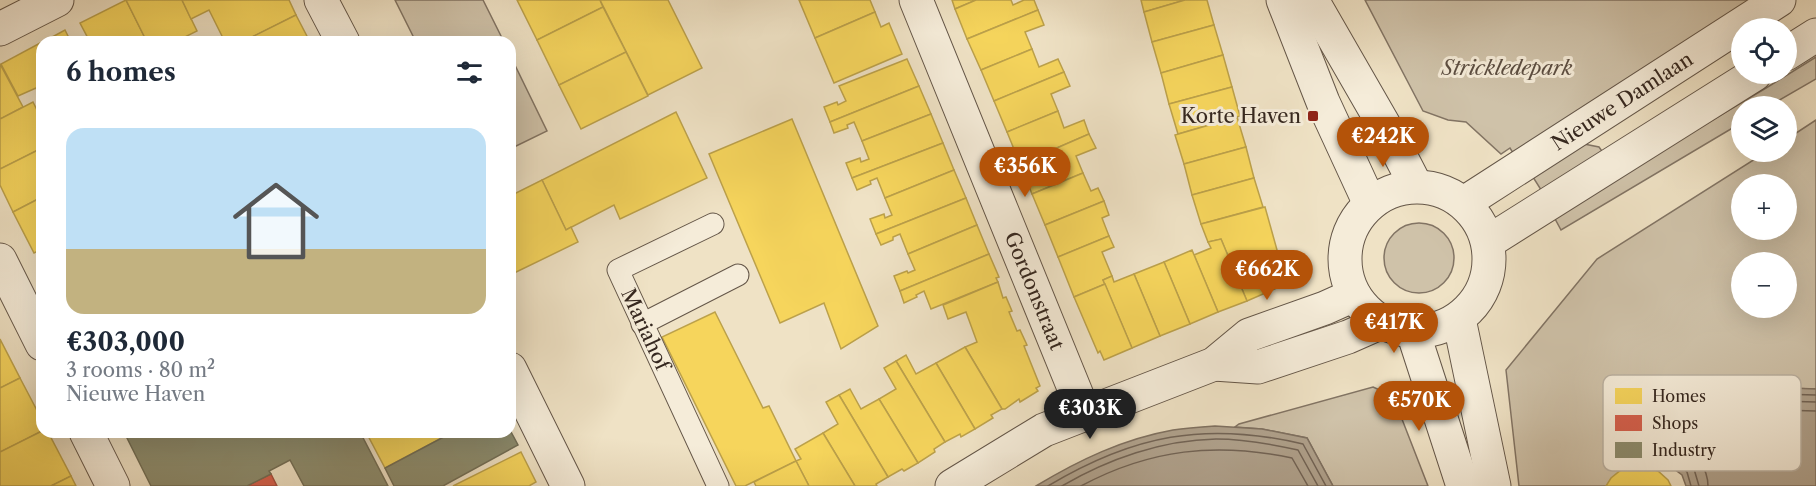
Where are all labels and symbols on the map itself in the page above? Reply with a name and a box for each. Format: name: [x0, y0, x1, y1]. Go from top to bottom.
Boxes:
street label: Nieuwe Damlaan: [1547, 47, 1698, 155]
park label: Strickledepark: [1441, 56, 1573, 80]
place label: Korte Haven: [1181, 104, 1301, 128]
marker: Korte Haven: [1306, 109, 1320, 123]
pin: €242K: [1341, 117, 1425, 168]
pin: €356K: [983, 147, 1067, 198]
street label: Gordonstraat: [1000, 228, 1069, 354]
pin: €662K: [1225, 250, 1309, 301]
street label: Mariahof: [616, 285, 676, 377]
pin: €417K: [1352, 303, 1436, 354]
legend: [1603, 375, 1801, 471]
pin: €570K: [1377, 381, 1461, 432]
text: Homes: [1652, 386, 1706, 406]
pin: €303K: [1048, 389, 1132, 440]
text: Shops: [1652, 413, 1698, 433]
text: Industry: [1652, 440, 1717, 460]

